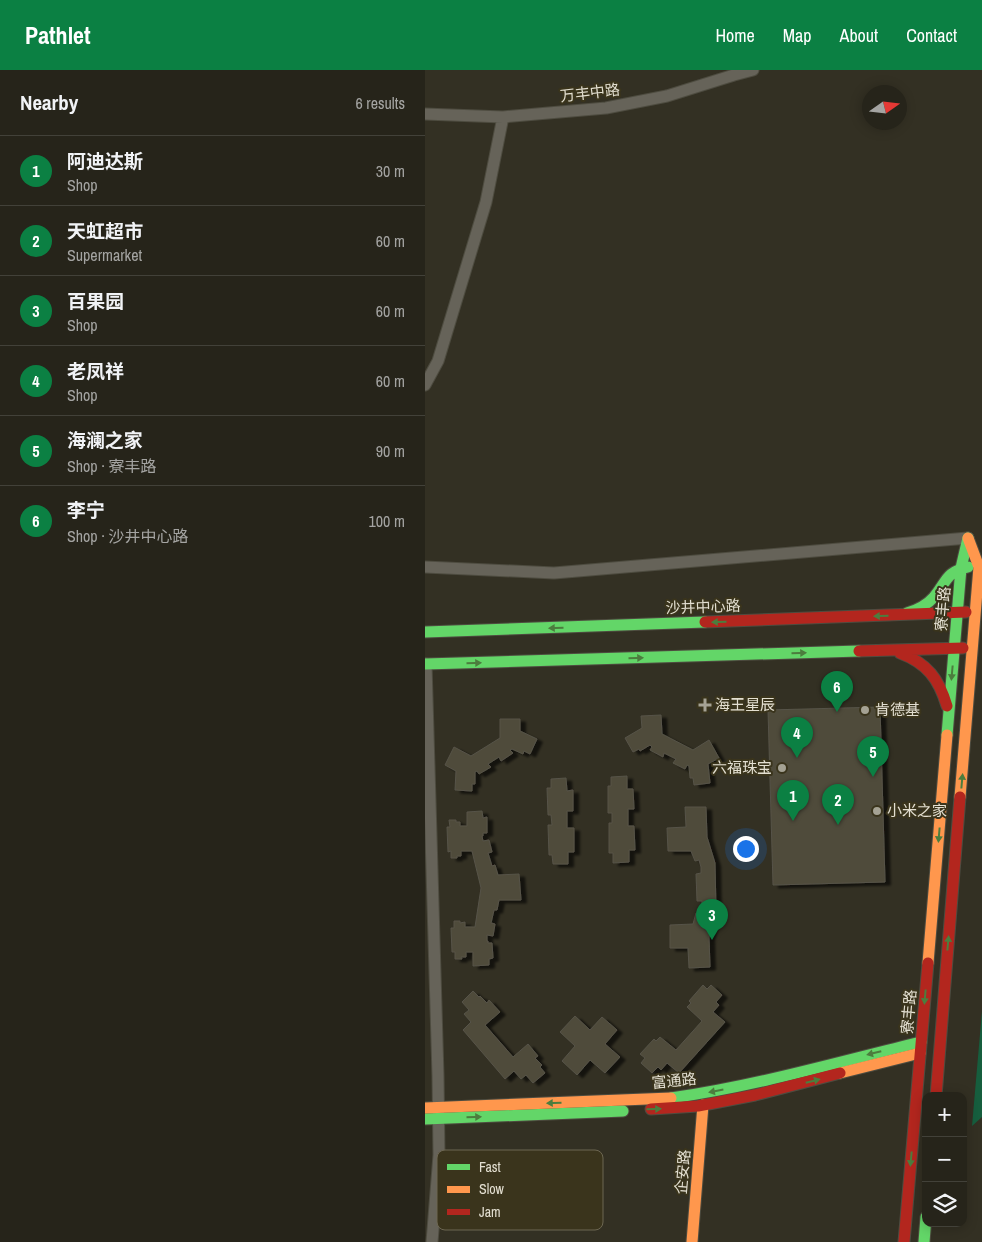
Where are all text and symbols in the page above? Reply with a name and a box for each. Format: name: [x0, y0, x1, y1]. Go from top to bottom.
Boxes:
text: Pathlet: [25, 19, 91, 51]
text: Home: [715, 23, 755, 48]
text: Map: [783, 23, 812, 48]
text: About: [840, 23, 878, 48]
text: Contact: [906, 23, 957, 48]
street label: 万丰中路: [559, 78, 621, 107]
north arrow: [862, 85, 907, 130]
text: Nearby: [20, 88, 78, 117]
text: 6 results: [355, 92, 405, 114]
text: 阿迪达斯: [67, 148, 143, 174]
text: 1: [32, 160, 40, 182]
text: 30 m: [376, 160, 405, 182]
text: Shop: [67, 174, 98, 196]
text: 天虹超市: [67, 218, 143, 244]
text: 2: [32, 230, 40, 252]
text: 60 m: [376, 230, 405, 252]
text: Supermarket: [67, 244, 142, 266]
text: 百果园: [67, 288, 124, 314]
text: 3: [32, 300, 40, 322]
text: 60 m: [376, 300, 405, 322]
text: Shop: [67, 314, 98, 336]
text: 老凤祥: [67, 358, 124, 384]
text: 4: [32, 370, 40, 392]
text: 60 m: [376, 370, 405, 392]
text: Shop: [67, 384, 98, 406]
text: 海澜之家: [67, 427, 143, 453]
text: 5: [32, 440, 40, 462]
text: 90 m: [376, 440, 405, 462]
text: Shop · 寮丰路: [67, 455, 157, 477]
text: 李宁: [67, 497, 105, 523]
text: 6: [32, 510, 40, 532]
text: 100 m: [369, 510, 405, 532]
text: Shop · 沙井中心路: [67, 525, 189, 547]
street label: 寮丰路: [930, 586, 955, 632]
street label: 沙井中心路: [665, 595, 741, 618]
one-way arrow: [873, 612, 889, 620]
one-way arrow: [710, 618, 726, 626]
one-way arrow: [548, 624, 564, 632]
one-way arrow: [791, 649, 807, 657]
one-way arrow: [628, 654, 644, 662]
one-way arrow: [466, 658, 482, 666]
one-way arrow: [948, 666, 956, 682]
pin: 6: [821, 671, 853, 712]
place label: 海王星辰: [715, 694, 775, 715]
marker: 海王星辰: [699, 699, 711, 711]
place label: 肯德基: [875, 699, 920, 720]
marker: 肯德基: [859, 704, 871, 716]
pin: 4: [781, 717, 813, 758]
pin: 5: [857, 736, 889, 777]
place label: 六福珠宝: [712, 757, 772, 778]
marker: 六福珠宝: [776, 762, 788, 774]
one-way arrow: [958, 772, 966, 788]
pin: 1: [777, 780, 809, 821]
pin: 2: [822, 784, 854, 825]
place label: 小米之家: [887, 800, 947, 821]
marker: 小米之家: [871, 805, 883, 817]
one-way arrow: [934, 828, 942, 844]
your location: [733, 836, 759, 862]
pin: 3: [696, 899, 728, 940]
one-way arrow: [945, 934, 953, 950]
street label: 寮丰路: [896, 989, 921, 1035]
one-way arrow: [921, 990, 929, 1006]
one-way arrow: [866, 1049, 881, 1057]
street label: 富通路: [650, 1068, 697, 1093]
one-way arrow: [806, 1077, 821, 1085]
one-way arrow: [707, 1087, 723, 1095]
map controls: [922, 1092, 967, 1227]
button: +: [922, 1092, 967, 1137]
one-way arrow: [546, 1099, 562, 1107]
one-way arrow: [646, 1105, 662, 1113]
one-way arrow: [466, 1113, 482, 1121]
button: −: [922, 1137, 967, 1182]
street label: 企安路: [670, 1149, 695, 1195]
legend: [437, 1150, 603, 1230]
one-way arrow: [907, 1151, 915, 1167]
text: Fast: [479, 1158, 501, 1176]
text: Slow: [479, 1180, 505, 1198]
button: layers: [922, 1182, 967, 1227]
text: Jam: [479, 1203, 501, 1221]

